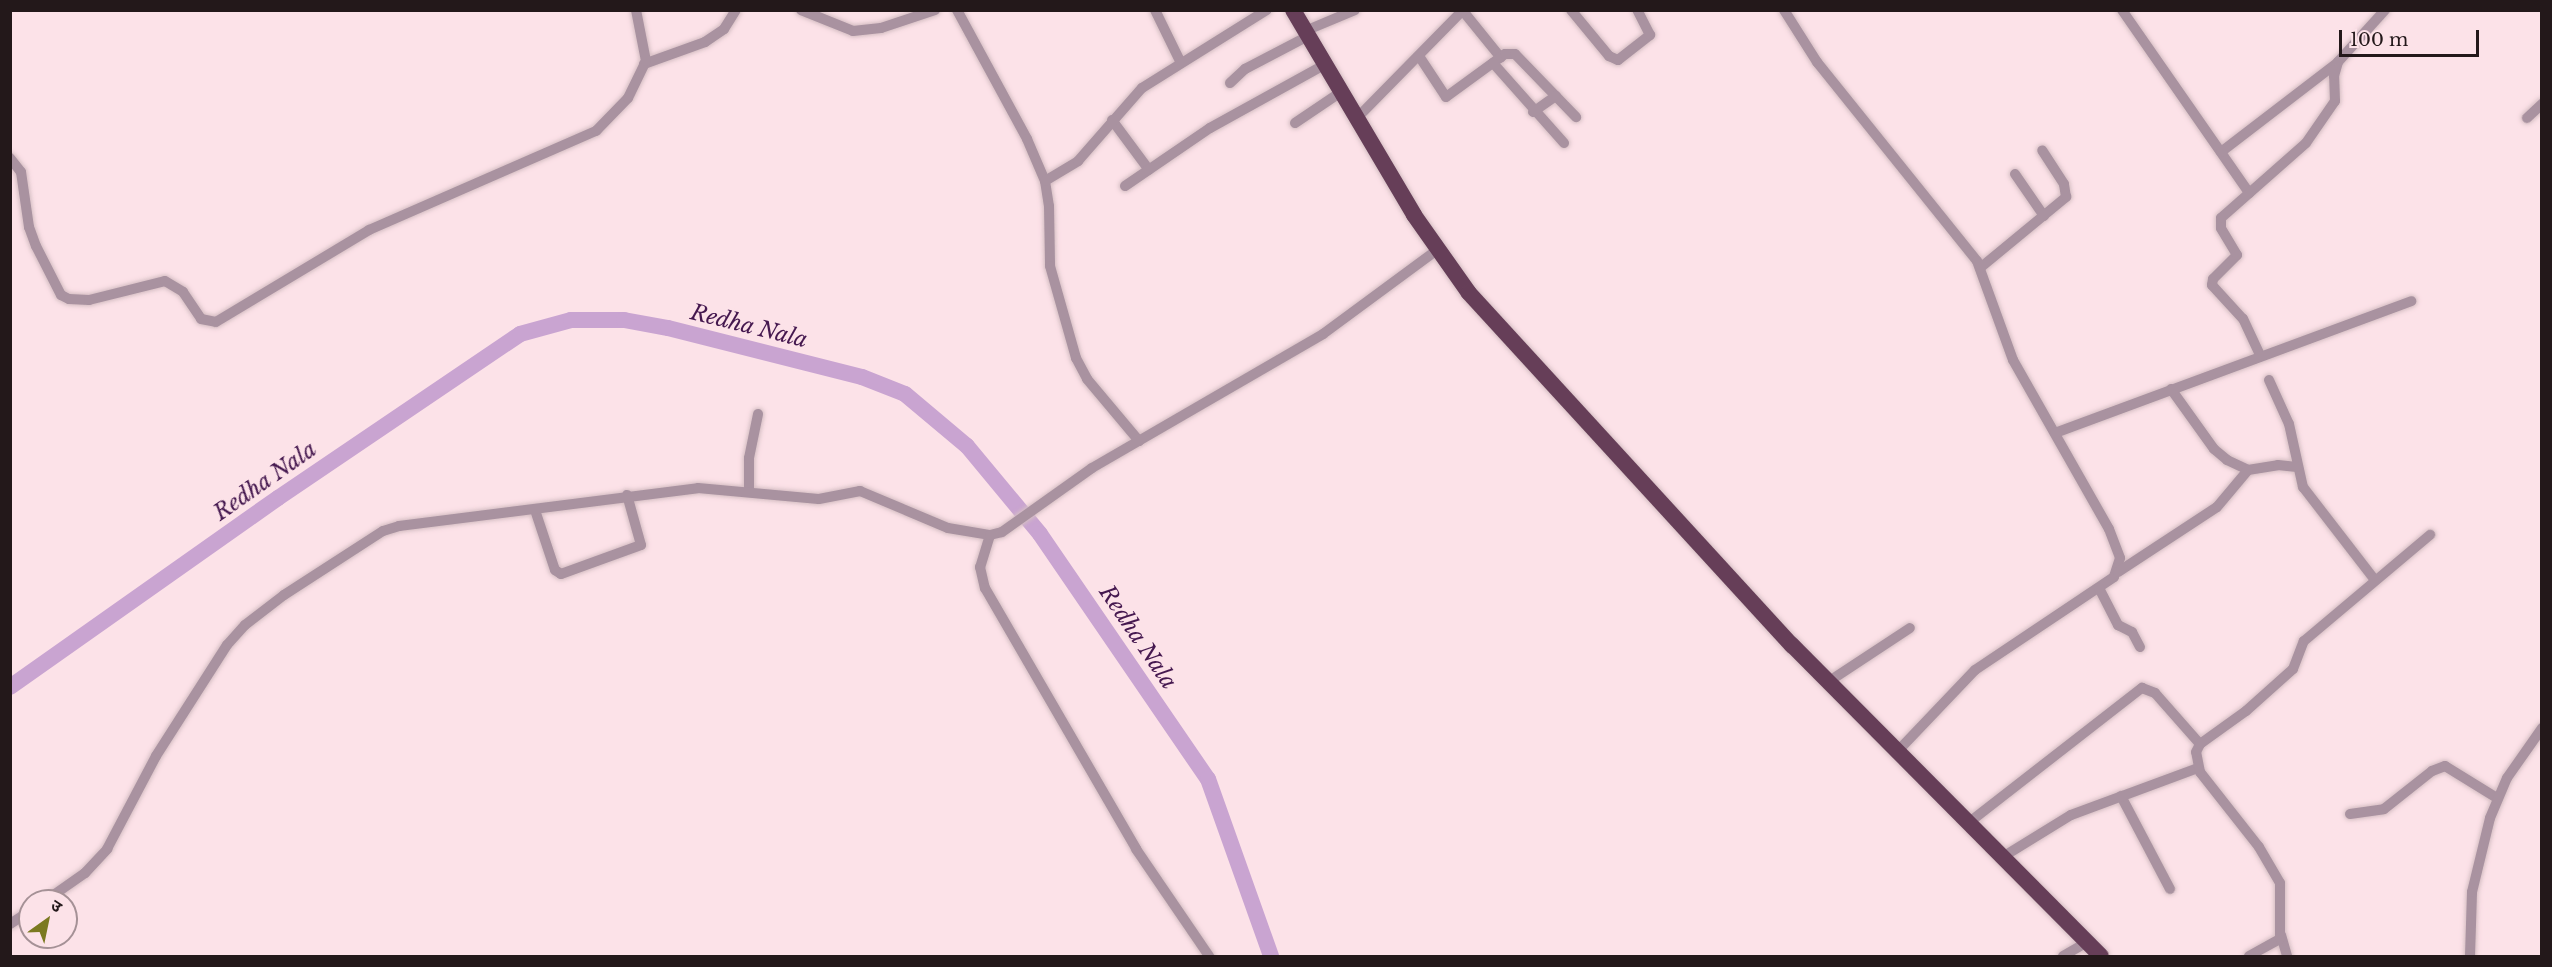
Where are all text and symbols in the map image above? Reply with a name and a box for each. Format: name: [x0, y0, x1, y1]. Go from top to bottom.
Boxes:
scale bar: [2342, 18, 2482, 56]
text: 100 m: [2350, 29, 2408, 51]
water label: Redha Nala: [687, 299, 811, 353]
water label: Redha Nala: [208, 436, 322, 526]
water label: Redha Nala: [1093, 580, 1183, 694]
north arrow: [18, 889, 78, 949]
text: उ: [47, 895, 66, 917]

